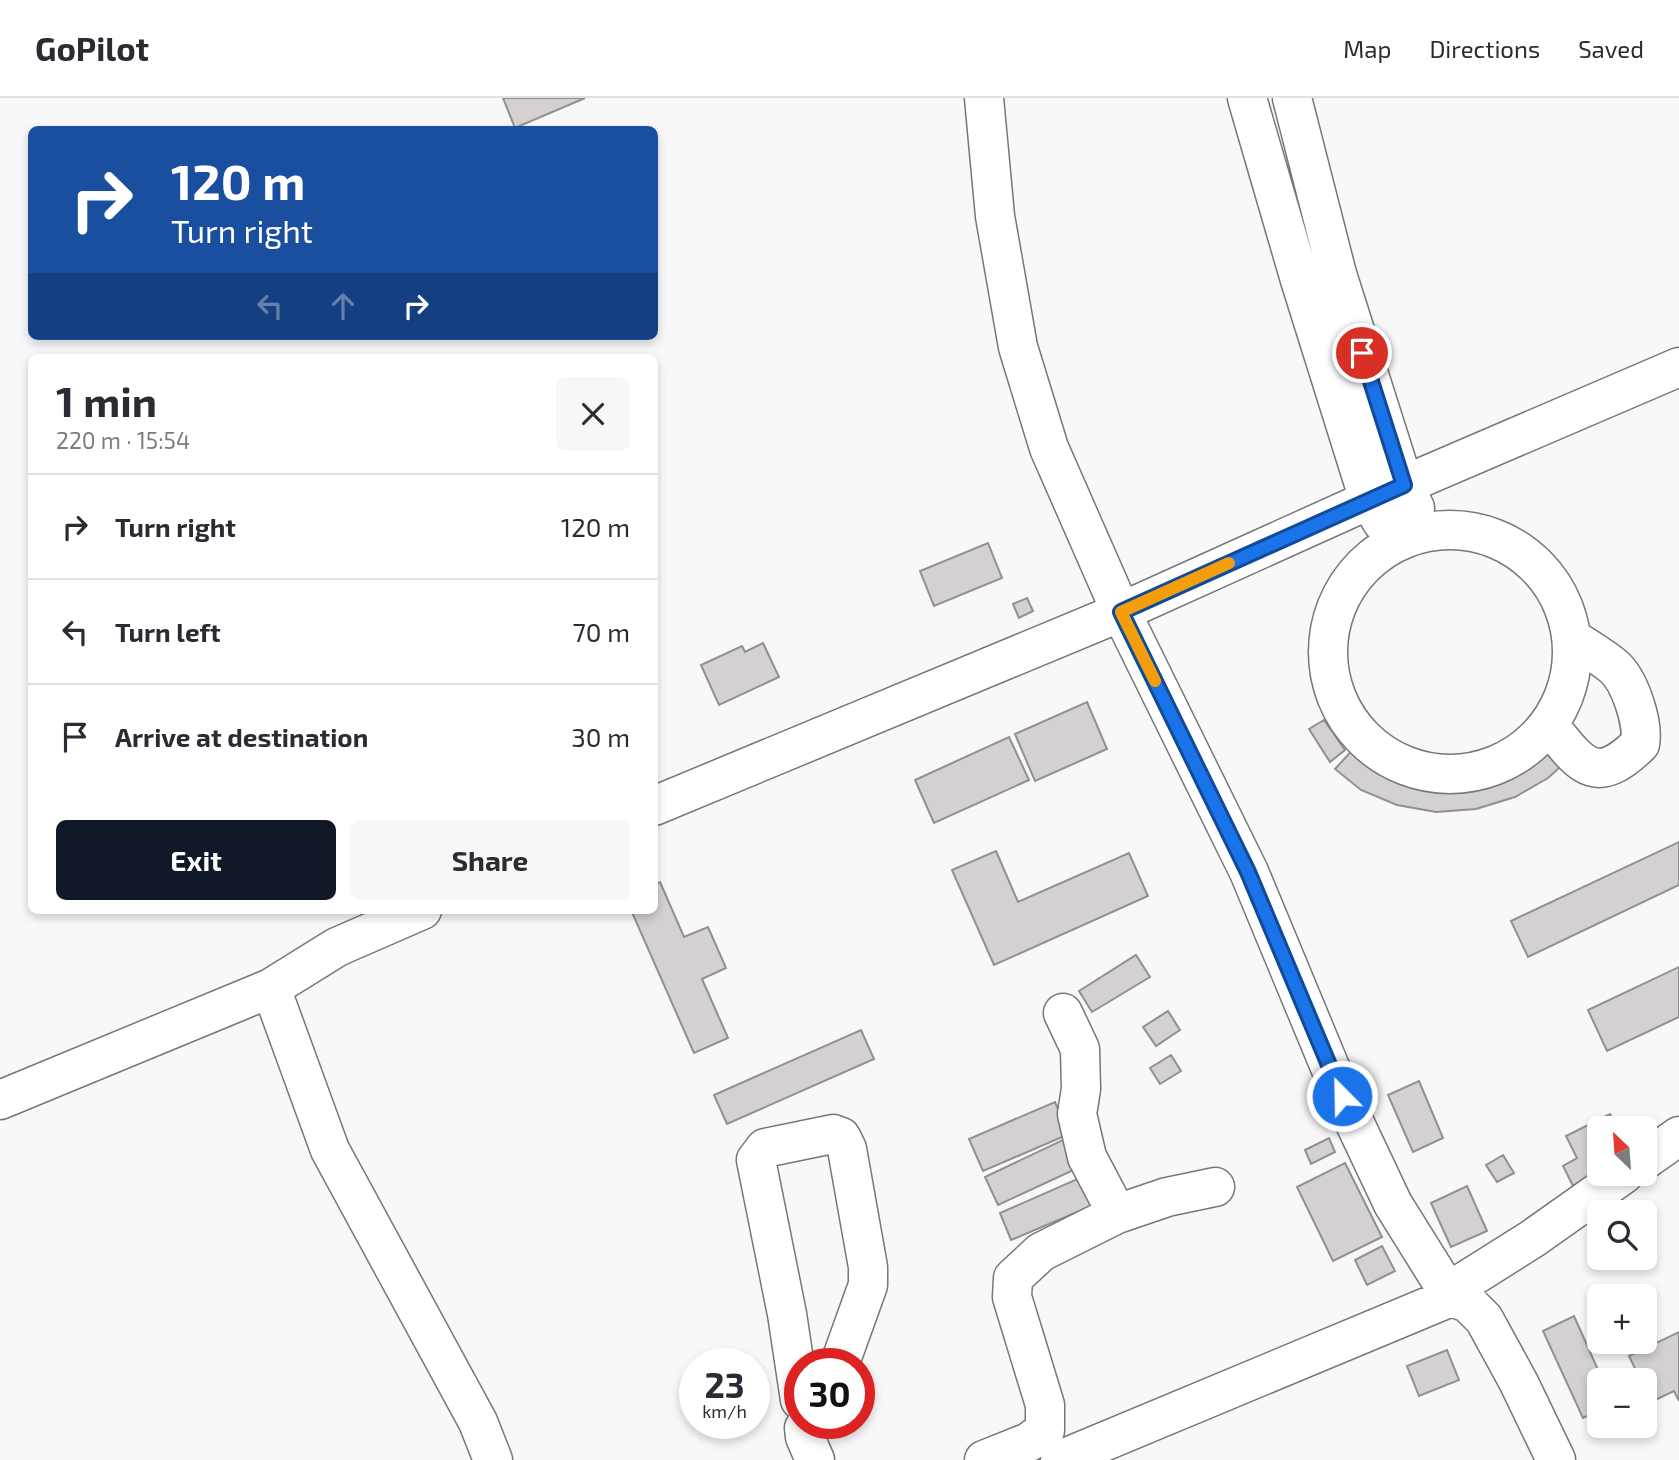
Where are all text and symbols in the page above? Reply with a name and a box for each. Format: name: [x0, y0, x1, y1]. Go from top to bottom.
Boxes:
text: GoPilot: [35, 28, 149, 68]
text: Map: [1343, 34, 1391, 63]
text: Directions: [1429, 34, 1540, 63]
text: Saved: [1578, 34, 1644, 63]
text: 120 m: [171, 151, 305, 210]
icon: right: [56, 154, 147, 245]
text: Turn right: [171, 211, 313, 249]
icon: left: [251, 287, 289, 325]
icon: ahead: [324, 287, 362, 325]
icon: right: [397, 287, 435, 325]
pin: [1332, 323, 1392, 383]
icon: arrive: [1343, 334, 1381, 372]
text: 1 min: [56, 375, 157, 425]
button: close: [556, 377, 630, 451]
text: 220 m · 15:54: [56, 426, 190, 454]
icon: right: [56, 508, 94, 546]
text: Turn right: [115, 511, 236, 542]
text: 120 m: [561, 511, 630, 542]
icon: left: [56, 613, 94, 651]
text: Turn left: [115, 616, 221, 647]
text: 70 m: [572, 616, 630, 647]
icon: arrive: [56, 718, 94, 756]
text: Arrive at destination: [115, 721, 368, 752]
text: 30 m: [571, 721, 630, 752]
button: Exit: [56, 820, 336, 900]
button: Share: [350, 820, 630, 900]
position arrow: [1305, 1059, 1379, 1133]
north arrow: [1587, 1116, 1657, 1186]
map controls: [1587, 1116, 1657, 1438]
button: search: [1587, 1200, 1657, 1270]
button: +: [1587, 1284, 1657, 1354]
speed limit sign: 30: [784, 1348, 875, 1439]
text: 23: [704, 1363, 745, 1405]
button: −: [1587, 1368, 1657, 1438]
text: km/h: [702, 1400, 747, 1422]

